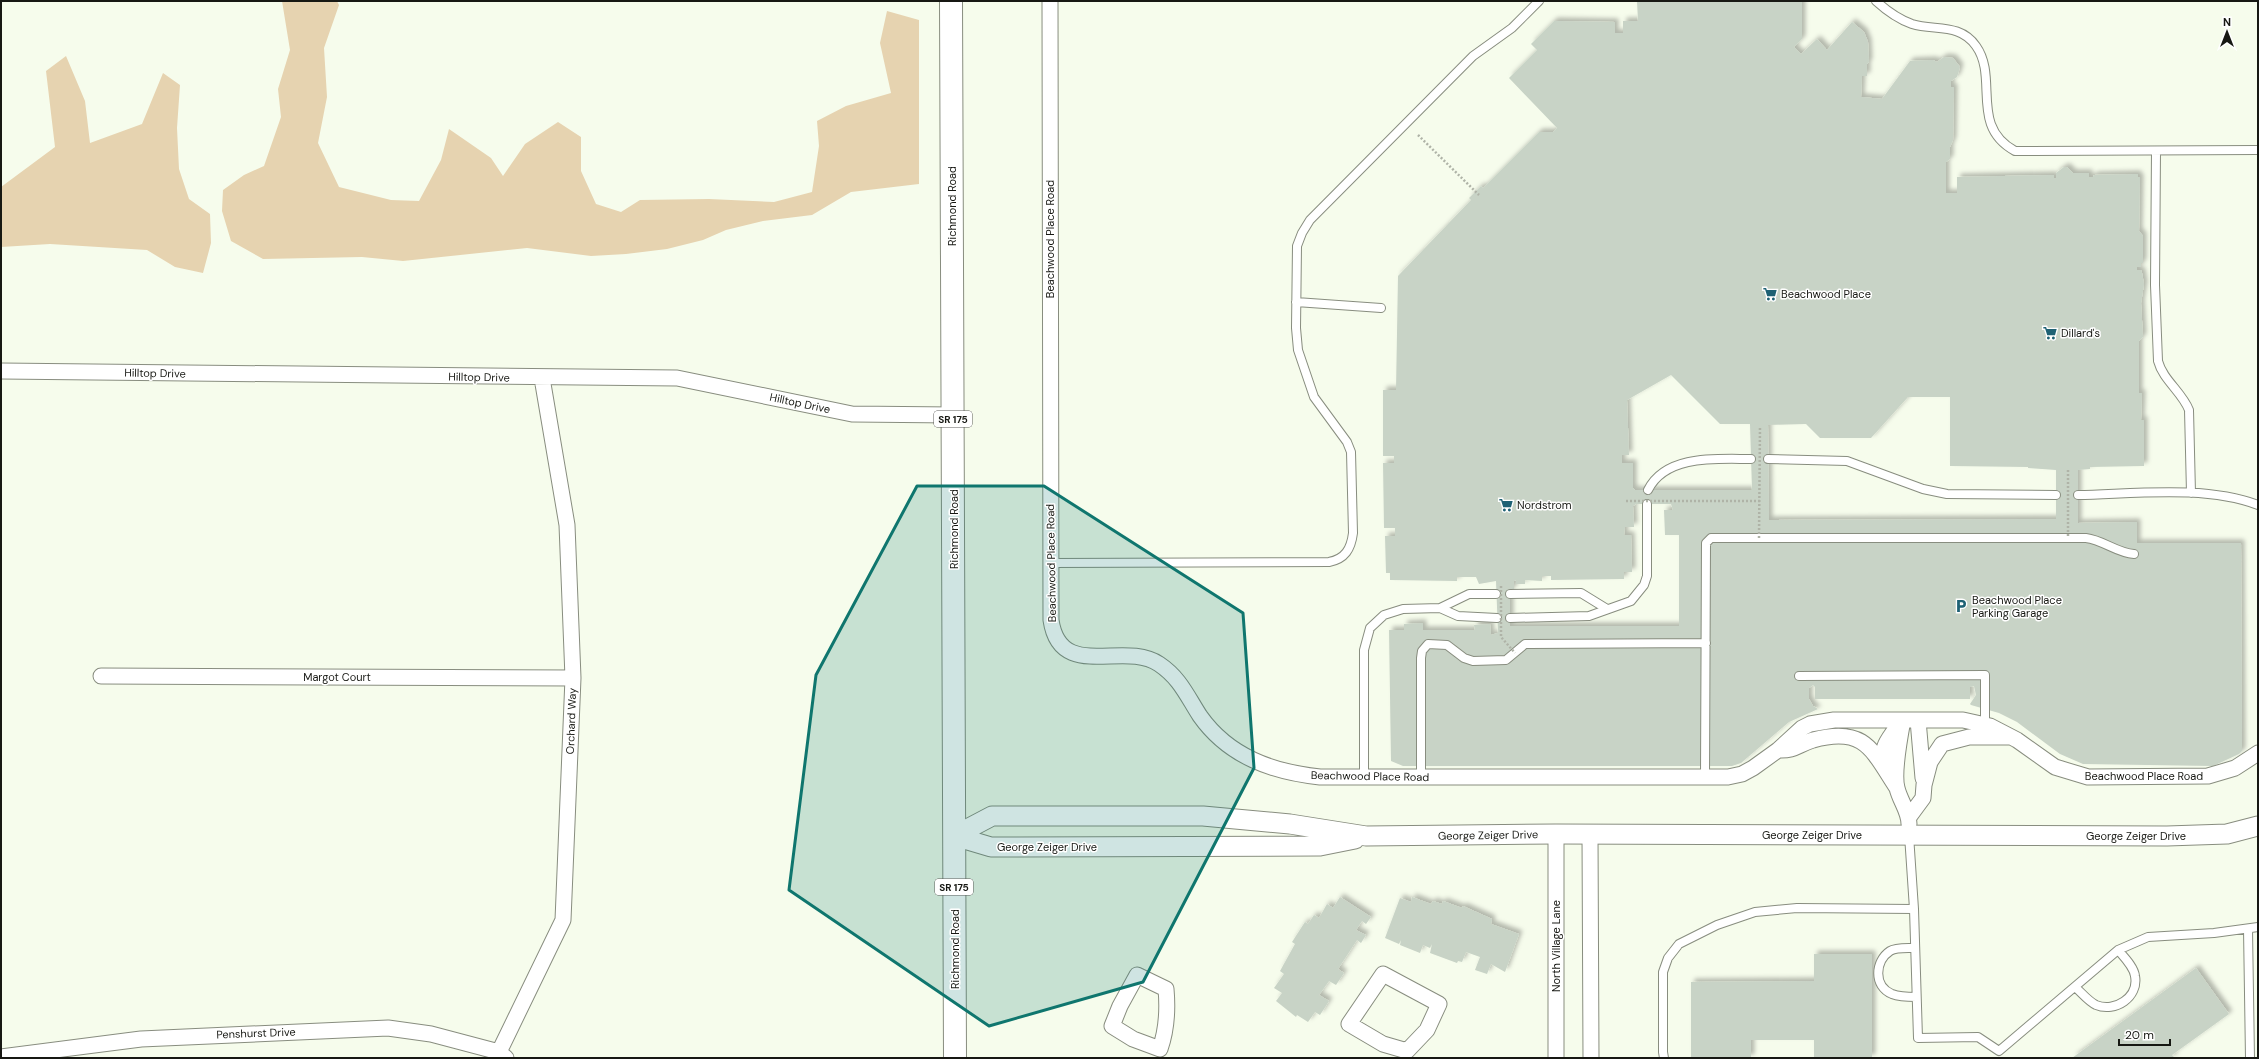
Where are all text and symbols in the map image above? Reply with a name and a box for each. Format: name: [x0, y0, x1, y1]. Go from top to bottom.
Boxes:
north arrow: [2207, 12, 2247, 52]
text: N: [2223, 15, 2231, 29]
street label: Richmond Road: [945, 166, 959, 246]
street label: Beachwood Place Road: [1043, 180, 1057, 298]
supermarket icon: Beachwood Place: [1762, 286, 1778, 302]
place label: Beachwood Place: [1781, 287, 1871, 301]
supermarket icon: Dillard's: [2042, 325, 2058, 341]
place label: Dillard's: [2061, 326, 2100, 340]
street label: Hilltop Drive: [124, 365, 186, 381]
street label: Hilltop Drive: [448, 369, 510, 385]
street label: Hilltop Drive: [768, 390, 832, 416]
road number: SR 175: [934, 411, 972, 427]
street label: Richmond Road: [947, 489, 961, 569]
supermarket icon: Nordstrom: [1498, 497, 1514, 513]
place label: Nordstrom: [1517, 498, 1572, 512]
street label: Beachwood Place Road: [1043, 504, 1059, 622]
place label: Beachwood Place Parking Garage: [1972, 593, 2062, 620]
parking icon: Beachwood Place Parking Garage: [1953, 598, 1969, 614]
street label: Margot Court: [303, 670, 371, 684]
street label: Orchard Way: [563, 687, 579, 755]
street label: Beachwood Place Road: [1311, 768, 1429, 784]
street label: Beachwood Place Road: [2085, 769, 2203, 783]
street label: George Zeiger Drive: [1438, 827, 1538, 843]
street label: George Zeiger Drive: [1762, 828, 1862, 842]
street label: George Zeiger Drive: [2086, 829, 2186, 843]
street label: George Zeiger Drive: [997, 840, 1097, 854]
road number: SR 175: [935, 879, 973, 895]
street label: North Village Lane: [1549, 900, 1563, 992]
street label: Richmond Road: [948, 909, 962, 989]
scale bar: [2119, 1021, 2170, 1047]
street label: Penshurst Drive: [216, 1025, 296, 1041]
text: 20 m: [2125, 1027, 2154, 1043]

